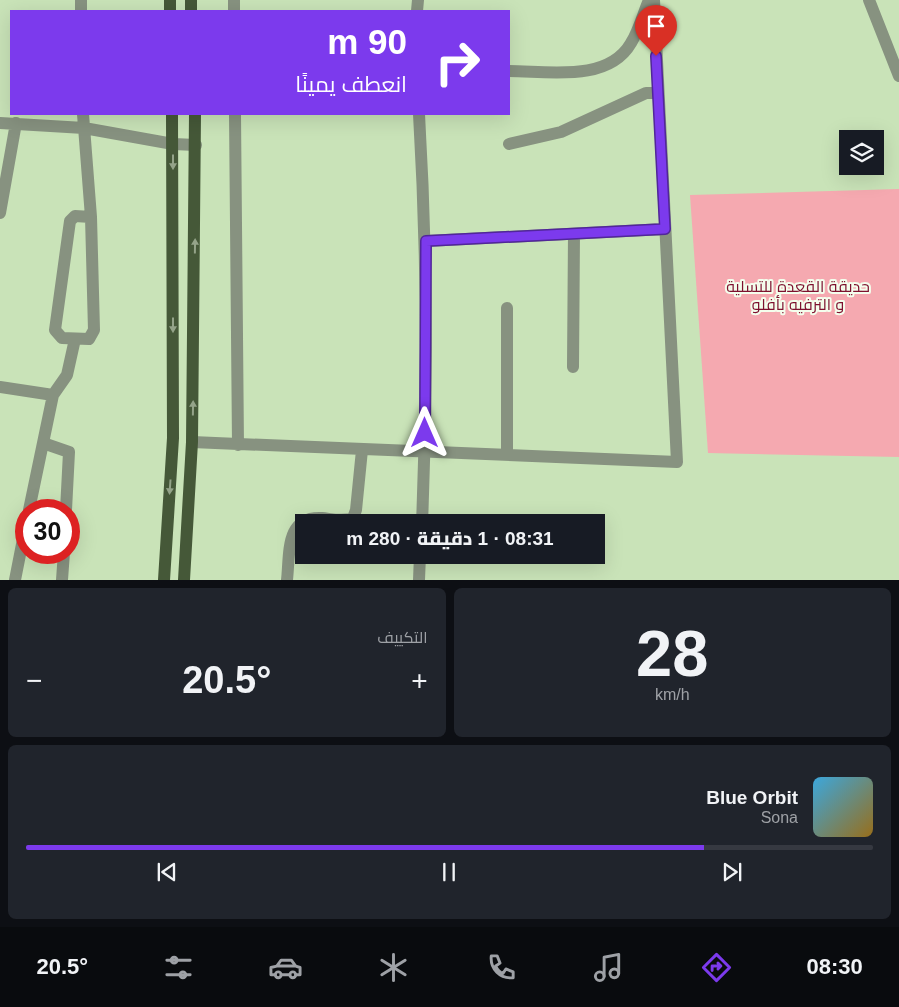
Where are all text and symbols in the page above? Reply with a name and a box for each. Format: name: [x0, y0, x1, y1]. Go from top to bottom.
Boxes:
pin: [635, 5, 677, 56]
icon: arrive: [642, 12, 670, 40]
text: 90 m: [327, 22, 407, 61]
icon: right: [425, 30, 490, 95]
text: انعطف يمينًا: [295, 72, 407, 97]
map controls: [839, 130, 884, 175]
button: layers: [839, 130, 884, 175]
one-way arrow: [169, 155, 177, 171]
one-way arrow: [191, 238, 199, 254]
park label: حديقة القعدة للتسلية و الترفيه بأفلو: [726, 278, 870, 314]
one-way arrow: [169, 317, 177, 333]
one-way arrow: [189, 400, 197, 416]
position arrow: [398, 406, 450, 458]
one-way arrow: [166, 480, 174, 496]
speed limit sign: 30: [15, 499, 80, 564]
text: 08:31 · 1 دقيقة · 280 m: [346, 528, 554, 549]
text: 28: [636, 617, 708, 690]
text: التكييف: [377, 629, 428, 646]
text: 20.5°: [182, 659, 271, 701]
text: −: [26, 665, 42, 696]
text: +: [411, 665, 428, 696]
text: km/h: [655, 686, 690, 703]
text: Blue Orbit: [706, 787, 798, 808]
text: Sona: [761, 809, 798, 826]
icon: previous: [153, 858, 181, 886]
icon: pause: [435, 858, 463, 886]
icon: next: [718, 858, 746, 886]
icon: filters: [161, 950, 196, 985]
icon: car: [268, 950, 303, 985]
icon: climate: [376, 950, 411, 985]
icon: phone: [484, 950, 519, 985]
icon: music: [591, 950, 626, 985]
icon: directions: [699, 950, 734, 985]
text: 20.5°: [36, 954, 88, 979]
text: 08:30: [806, 954, 863, 979]

